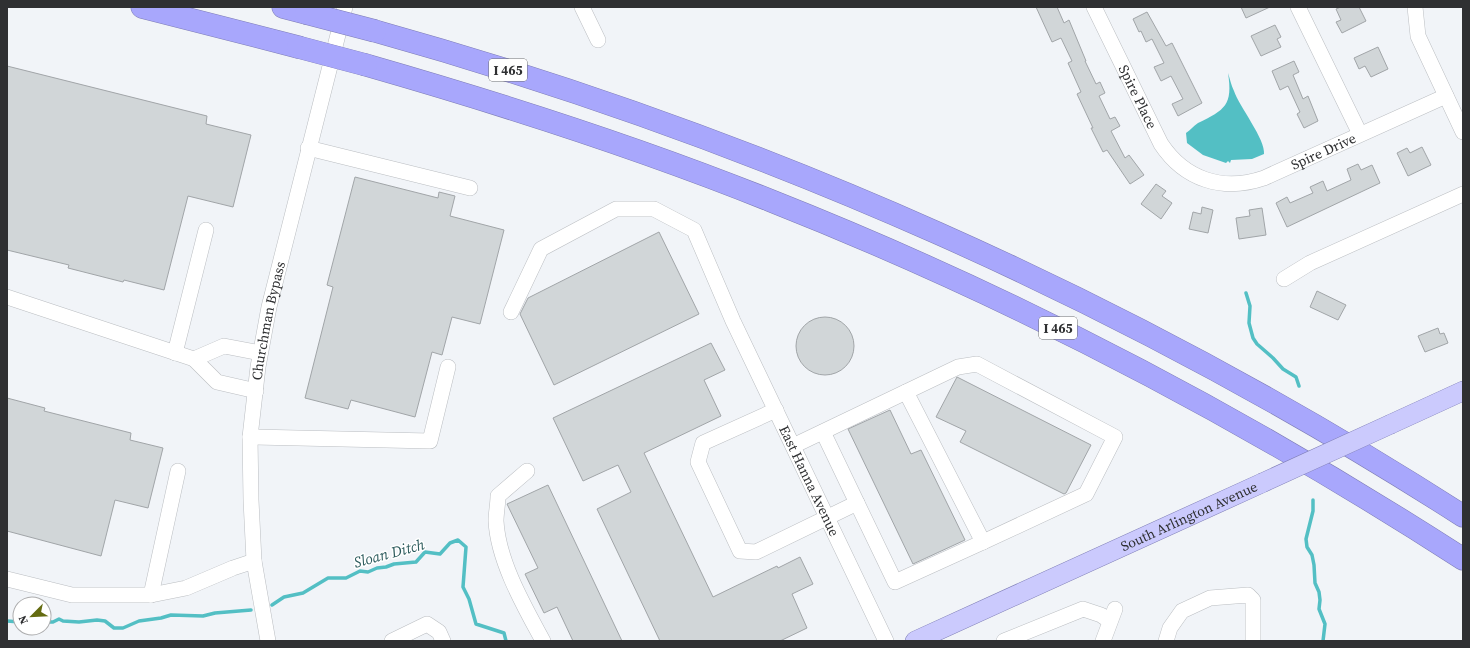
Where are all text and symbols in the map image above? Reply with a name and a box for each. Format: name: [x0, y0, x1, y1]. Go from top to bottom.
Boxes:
road number: I 465: [489, 59, 527, 81]
street label: Spire Place: [1114, 61, 1162, 132]
street label: Spire Drive: [1288, 128, 1359, 175]
street label: Churchman Bypass: [247, 259, 290, 381]
road number: I 465: [1039, 317, 1077, 339]
street label: East Hanna Avenue: [774, 422, 844, 539]
street label: South Arlington Avenue: [1117, 476, 1261, 556]
water label: Sloan Ditch: [351, 533, 427, 573]
north arrow: [12, 596, 52, 636]
text: N: [15, 613, 32, 627]

